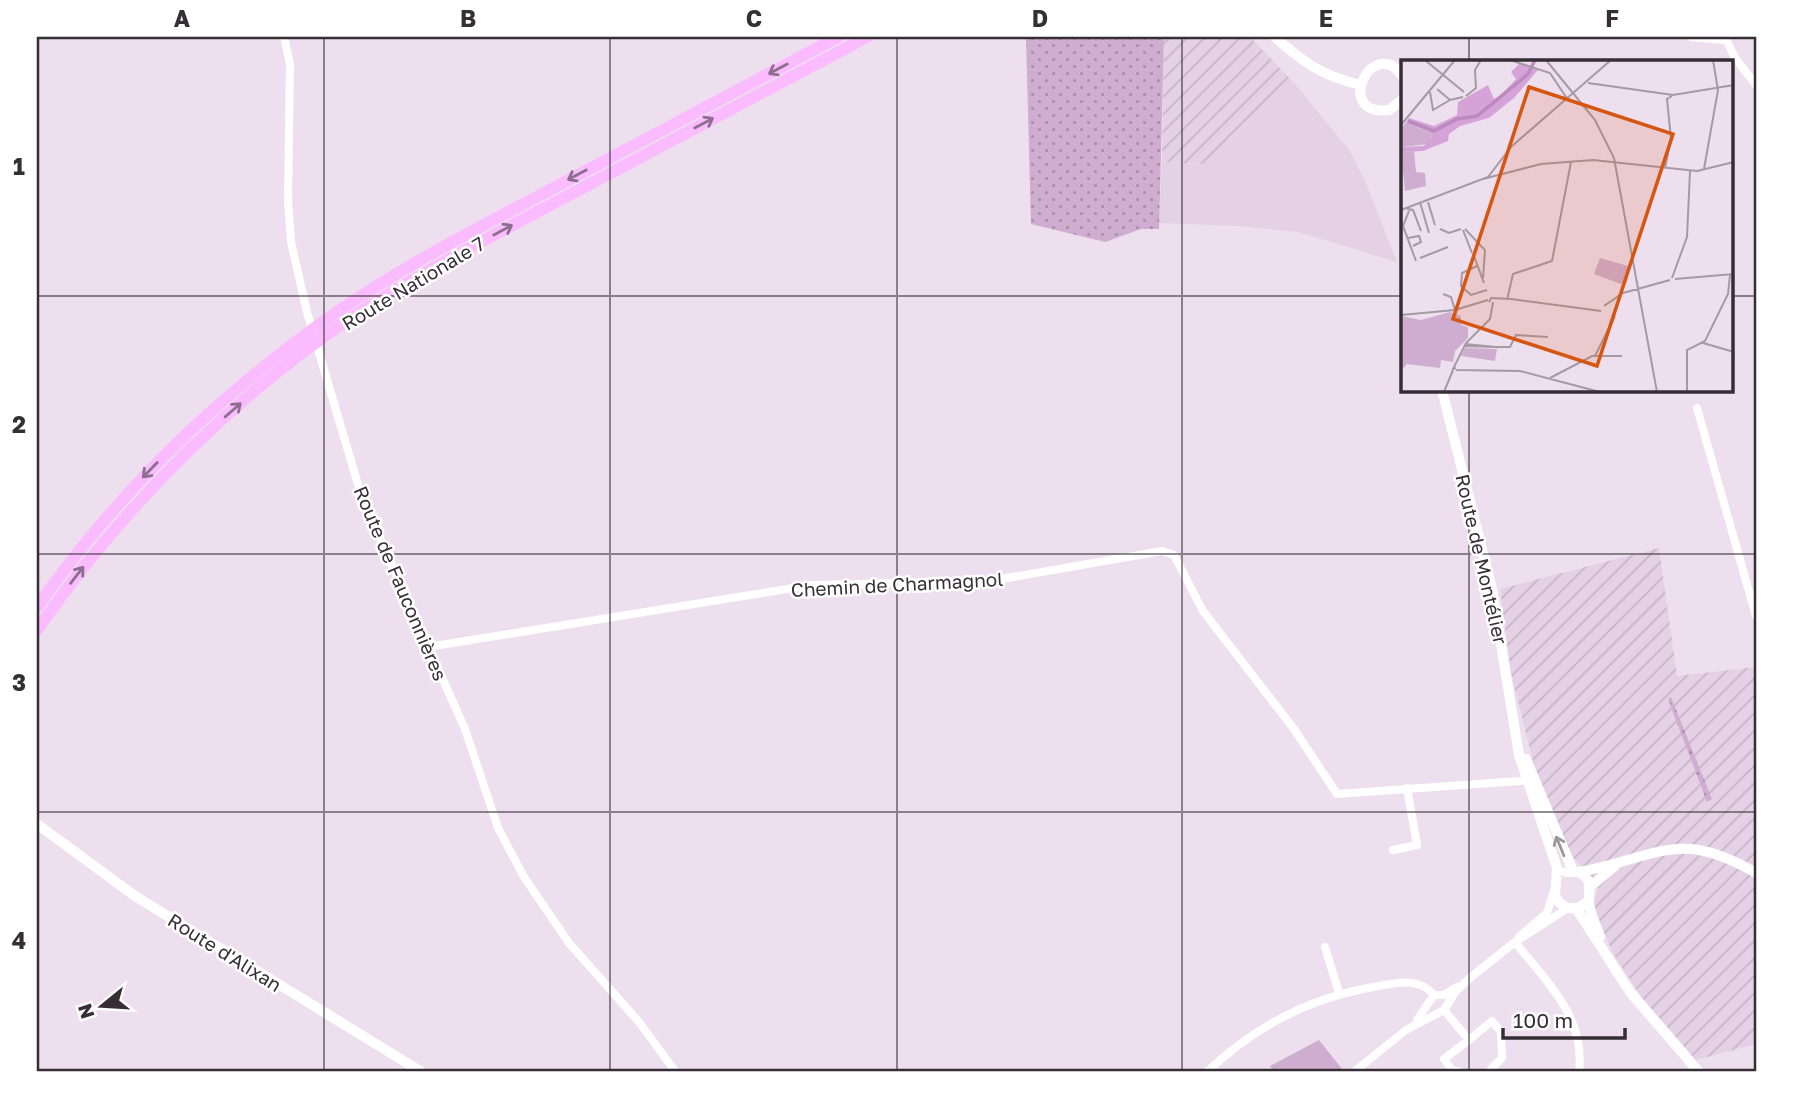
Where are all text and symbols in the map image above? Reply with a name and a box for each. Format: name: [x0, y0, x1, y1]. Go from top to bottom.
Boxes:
text: A: [174, 4, 191, 32]
text: B: [460, 4, 476, 32]
text: C: [746, 4, 762, 32]
text: D: [1032, 4, 1048, 32]
text: E: [1319, 4, 1333, 32]
text: F: [1605, 4, 1619, 32]
inset map: [1401, 60, 1734, 392]
one-way arrow: [768, 63, 789, 76]
one-way arrow: [694, 116, 714, 130]
text: 1: [13, 152, 25, 180]
one-way arrow: [567, 169, 588, 183]
one-way arrow: [493, 222, 513, 236]
street label: Route Nationale 7: [338, 231, 488, 335]
one-way arrow: [224, 402, 242, 418]
text: 2: [12, 410, 26, 438]
one-way arrow: [142, 462, 159, 479]
street label: Route de Montélier: [1451, 472, 1513, 647]
street label: Route de Fauconnières: [350, 482, 452, 684]
one-way arrow: [70, 566, 85, 584]
street label: Chemin de Charmagnol: [790, 567, 1004, 601]
text: 3: [12, 668, 26, 696]
one-way arrow: [1553, 835, 1566, 857]
street label: Route d'Alixan: [164, 908, 286, 996]
text: 4: [12, 926, 26, 954]
north arrow: [66, 972, 136, 1042]
scale bar: [1503, 996, 1625, 1040]
text: N: [72, 1001, 99, 1022]
text: 100 m: [1513, 1007, 1573, 1033]

